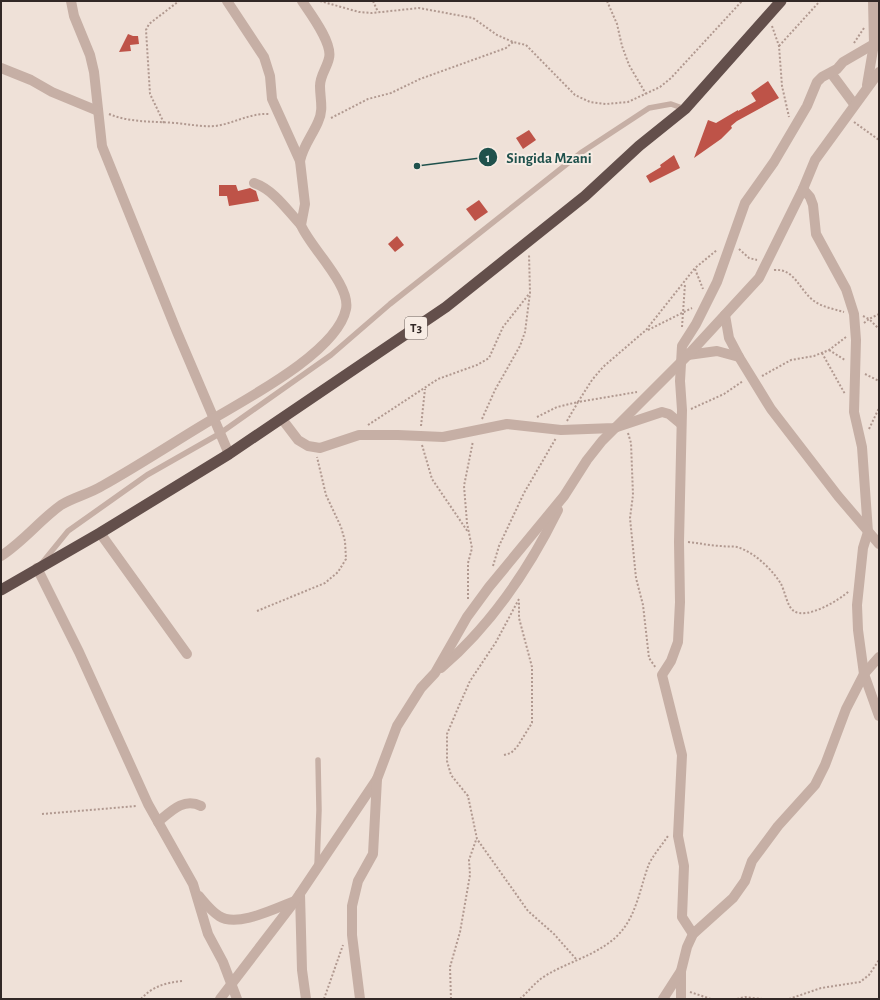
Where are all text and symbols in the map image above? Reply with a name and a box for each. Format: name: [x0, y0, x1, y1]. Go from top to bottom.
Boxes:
callout: Singida Mzani: [478, 144, 600, 171]
text: Singida Mzani: [506, 151, 592, 166]
text: 1: [486, 152, 490, 164]
road number: T3: [405, 317, 427, 339]

